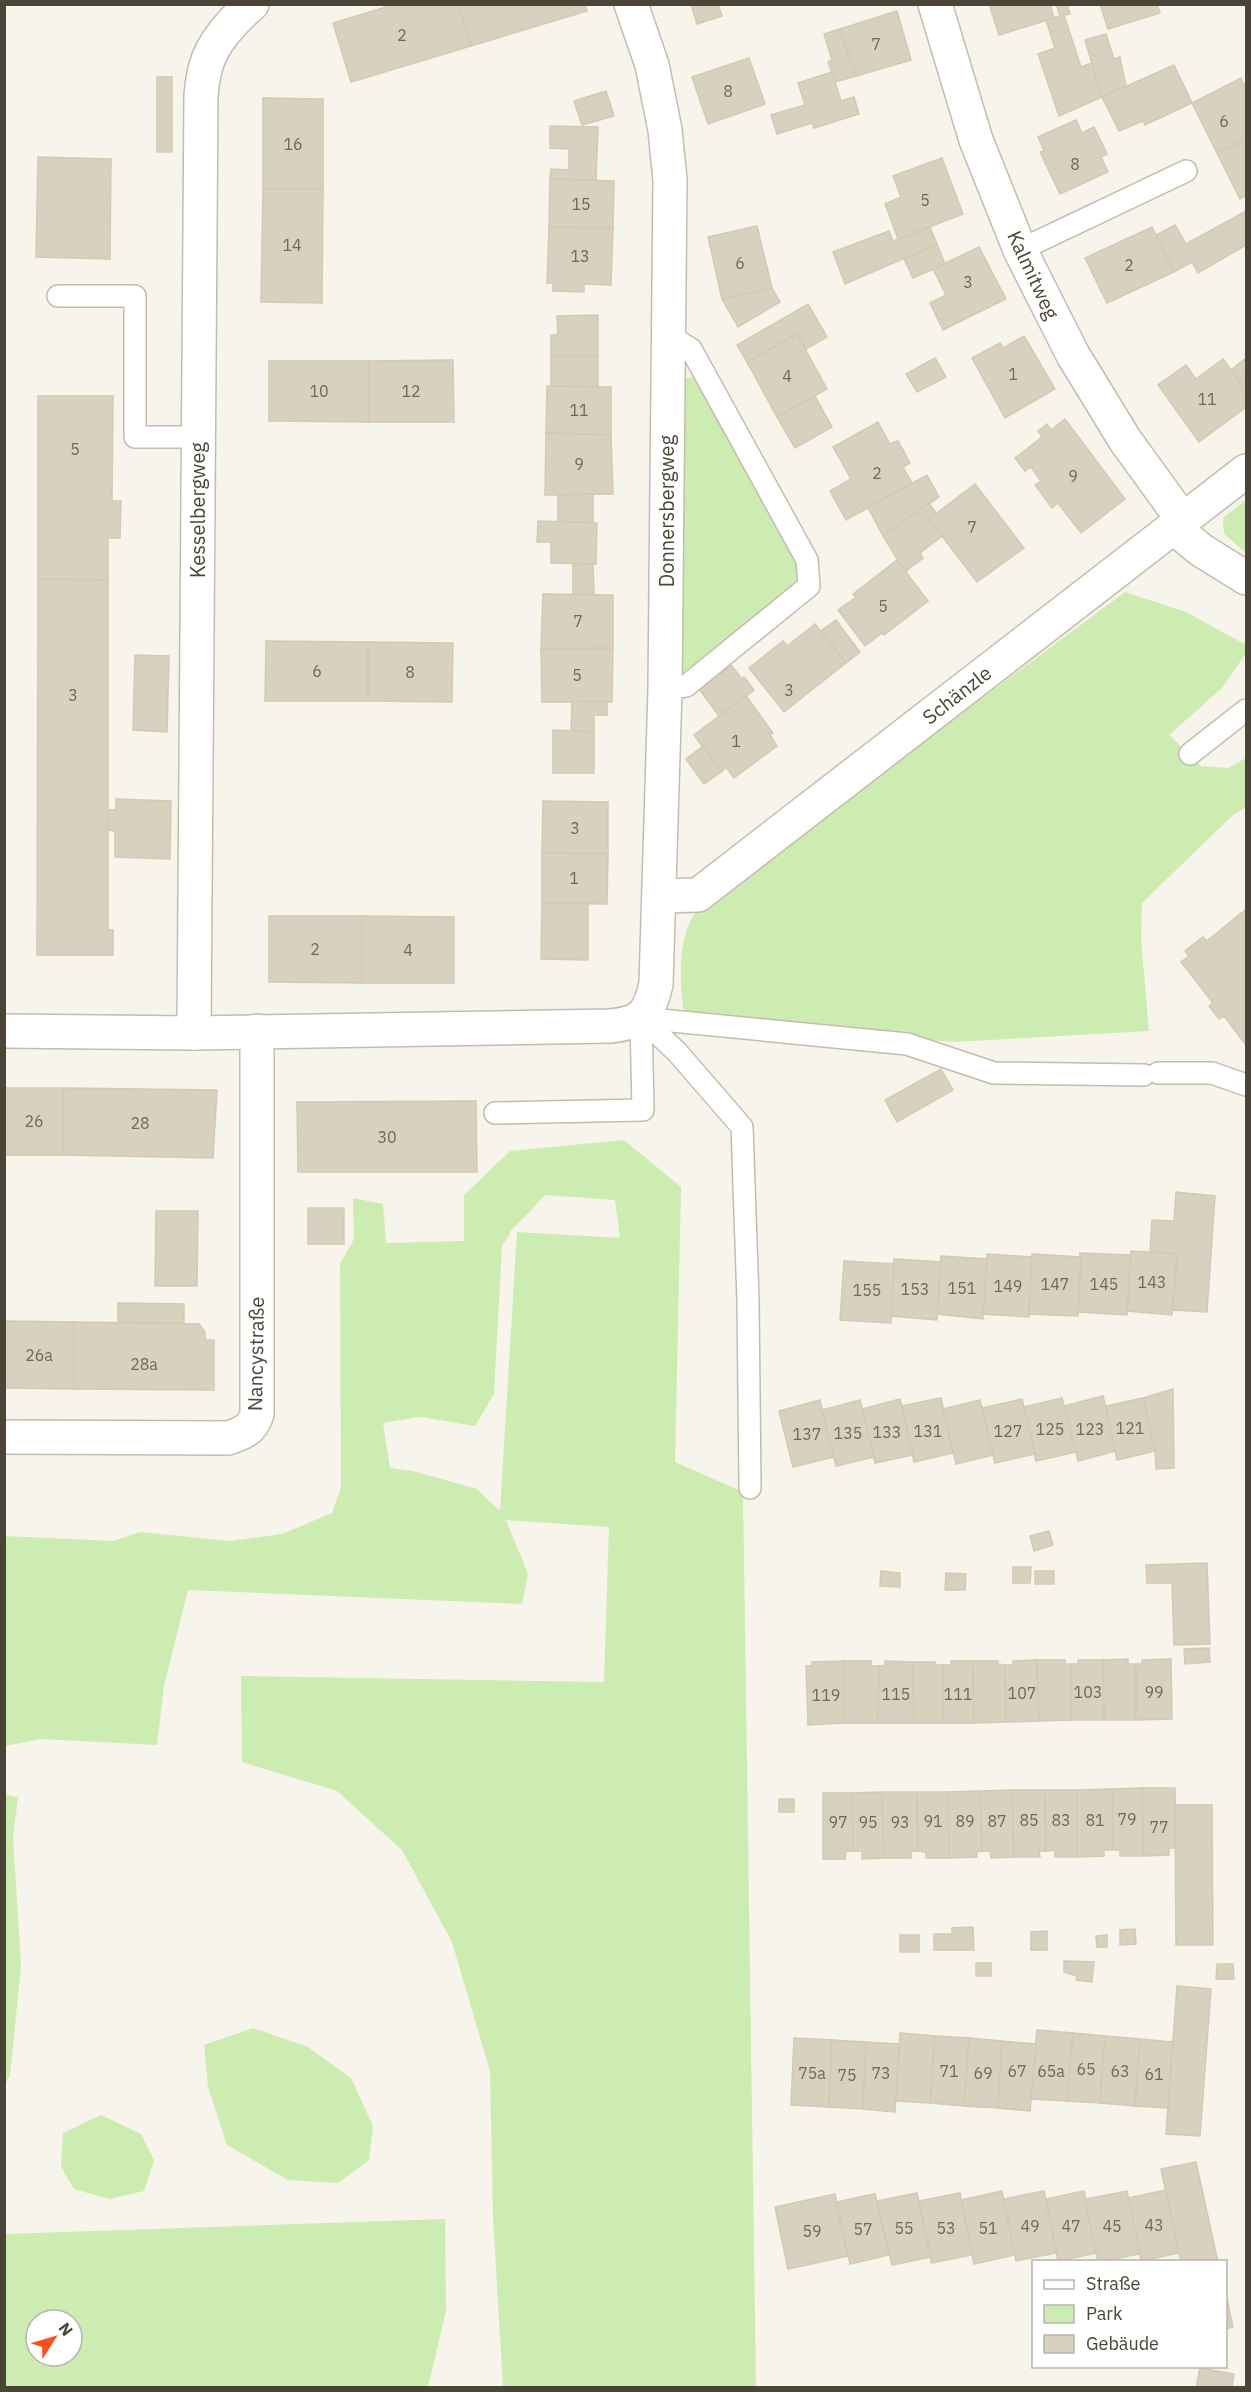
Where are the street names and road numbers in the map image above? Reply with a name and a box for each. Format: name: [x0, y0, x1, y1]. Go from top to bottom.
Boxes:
street label: Kalmitweg: [1001, 226, 1066, 324]
street label: Donnersbergweg: [653, 434, 680, 587]
street label: Kesselbergweg: [184, 442, 211, 578]
street label: Schänzle: [917, 659, 997, 730]
street label: Nancystraße: [241, 1297, 270, 1411]

